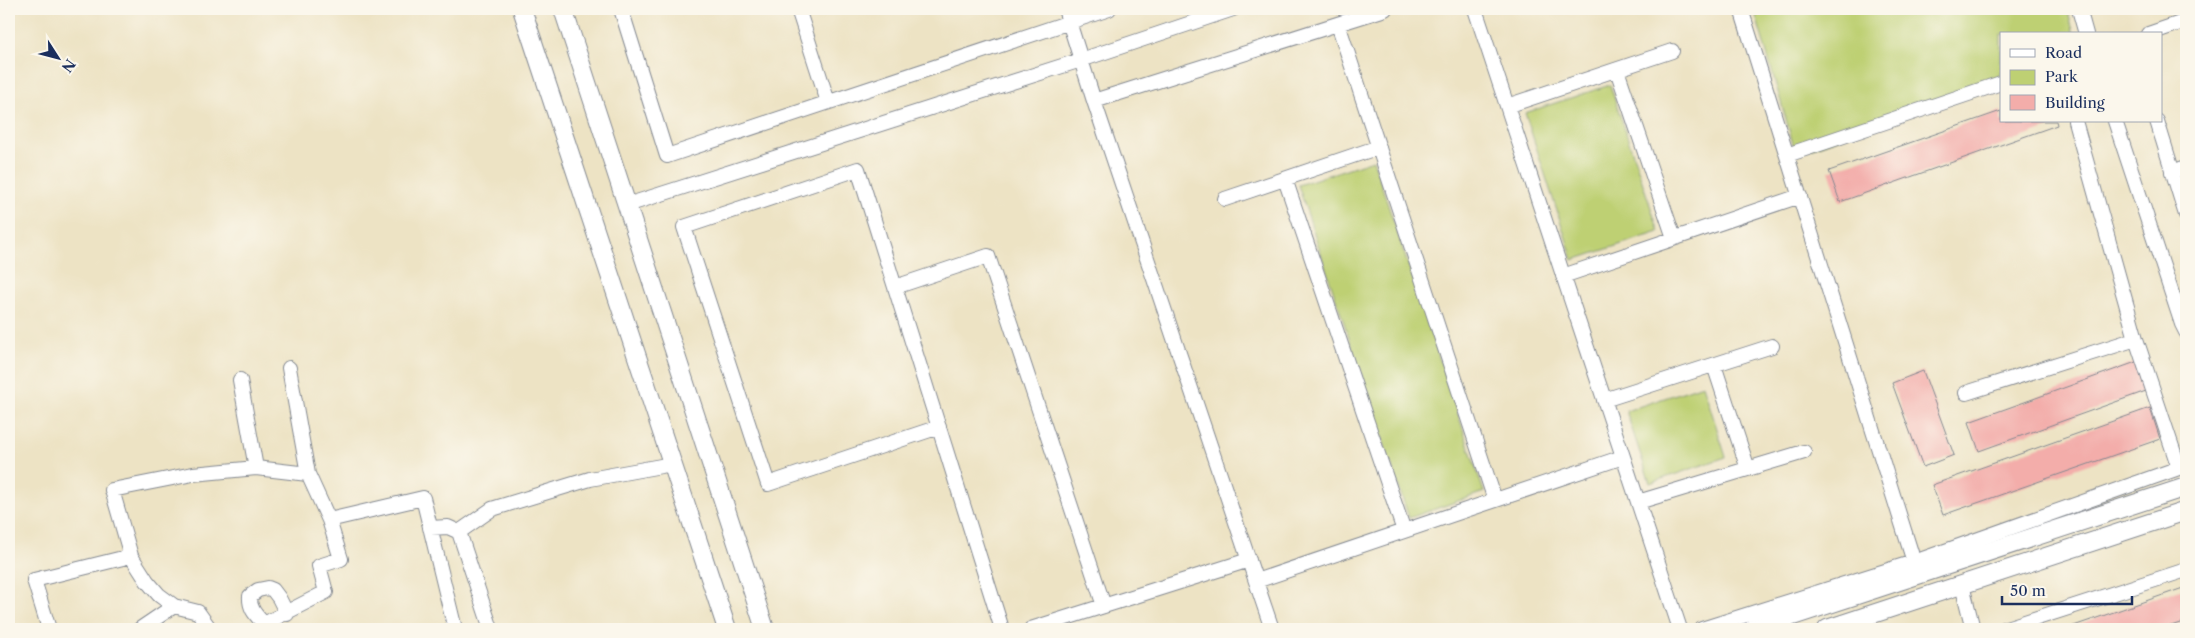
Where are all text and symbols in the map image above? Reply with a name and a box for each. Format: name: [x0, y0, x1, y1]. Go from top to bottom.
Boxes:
north arrow: [32, 32, 82, 82]
legend: [2000, 32, 2162, 122]
text: Road: [2045, 43, 2082, 62]
text: N: [58, 55, 79, 76]
text: Park: [2045, 67, 2079, 86]
text: Building: [2045, 93, 2105, 112]
scale bar: [2002, 573, 2132, 605]
text: 50 m: [2010, 581, 2046, 600]

